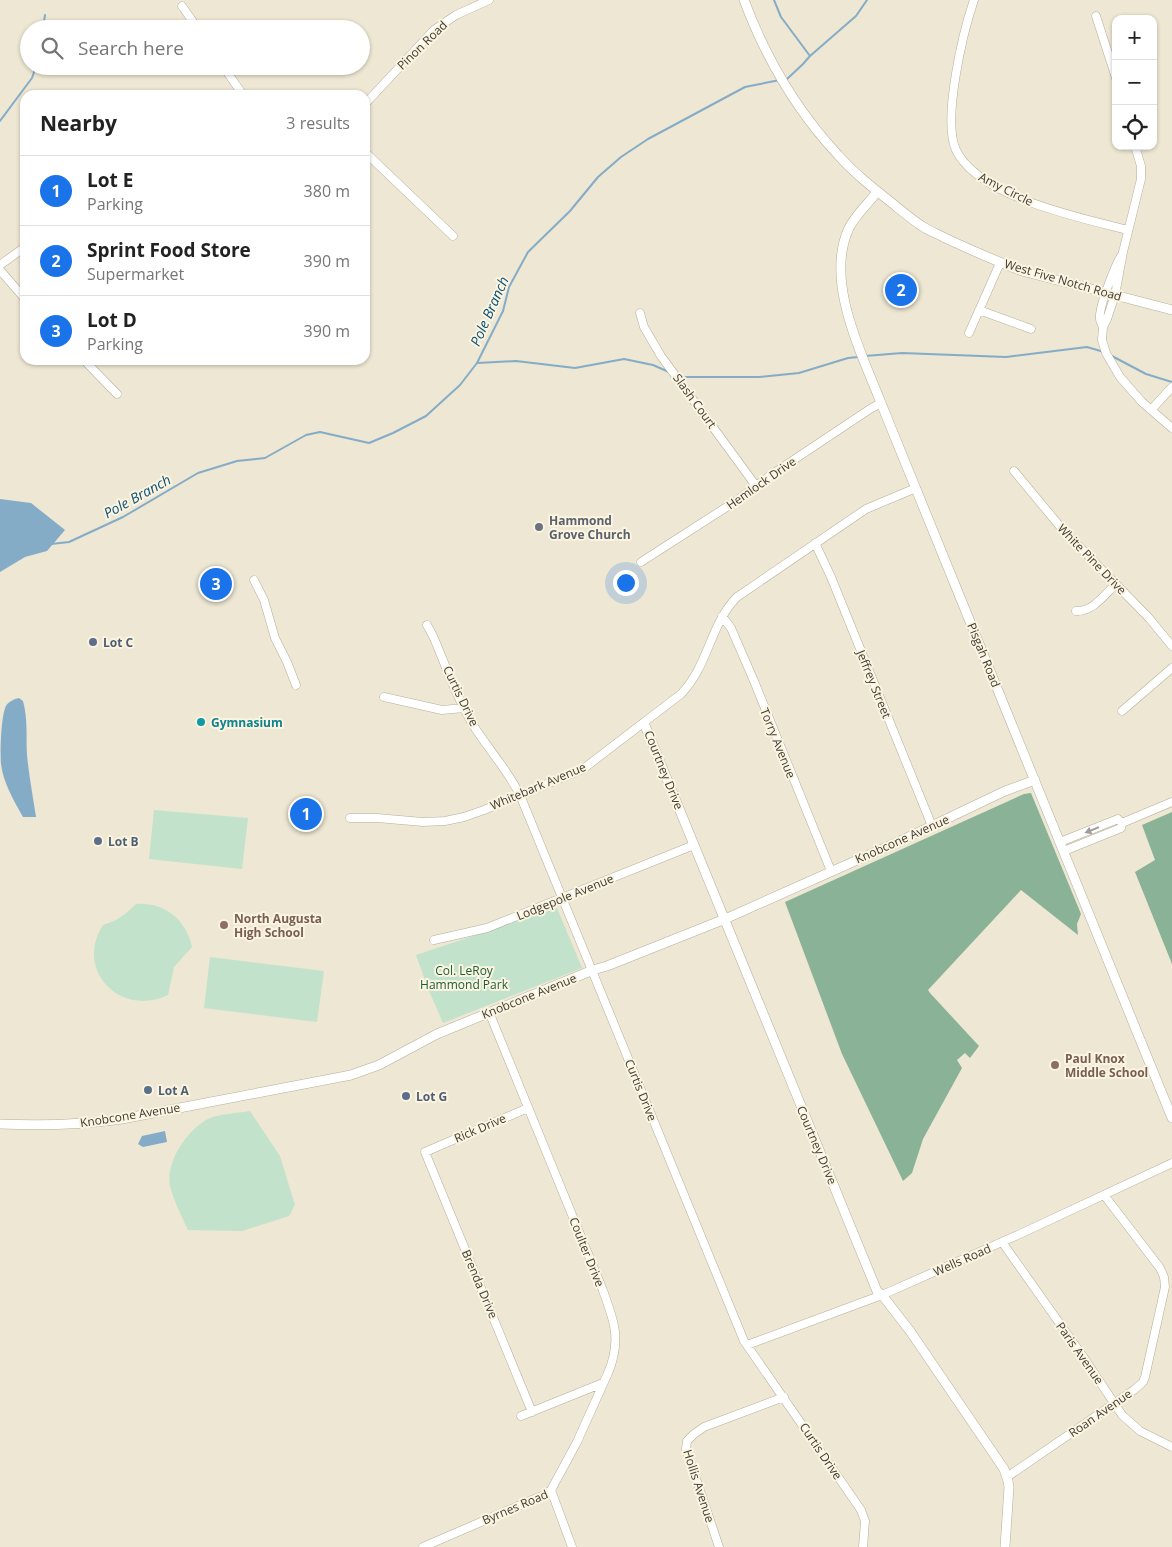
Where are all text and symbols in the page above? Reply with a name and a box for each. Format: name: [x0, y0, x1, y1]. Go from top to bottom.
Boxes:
map controls: [1112, 15, 1157, 150]
button: +: [1112, 15, 1157, 60]
street label: Pinon Road: [393, 17, 451, 73]
search box: [20, 20, 370, 75]
icon: search: [38, 34, 66, 62]
text: Search here: [78, 35, 184, 61]
button: −: [1112, 60, 1157, 105]
button: locate: [1112, 105, 1157, 150]
text: Nearby: [40, 109, 117, 137]
text: 3 results: [286, 112, 350, 134]
text: Lot E: [87, 167, 133, 193]
street label: Amy Circle: [976, 168, 1036, 210]
text: 1: [51, 180, 61, 202]
text: 380 m: [304, 180, 350, 202]
text: Parking: [87, 193, 143, 215]
text: Sprint Food Store: [87, 237, 251, 263]
text: 2: [51, 250, 61, 272]
text: 390 m: [304, 250, 350, 272]
street label: West Five Notch Road: [1002, 255, 1124, 305]
text: Supermarket: [87, 263, 184, 285]
pin: 2: [885, 271, 917, 309]
water label: Pole Branch: [465, 273, 513, 349]
text: Lot D: [87, 307, 137, 333]
text: 3: [51, 320, 61, 342]
text: 390 m: [304, 320, 350, 342]
text: Parking: [87, 333, 143, 355]
street label: Slash Court: [669, 370, 721, 432]
street label: Hemlock Drive: [723, 453, 799, 513]
water label: Pole Branch: [100, 470, 174, 522]
place label: Hammond Grove Church: [549, 512, 631, 543]
street label: White Pine Drive: [1054, 520, 1130, 598]
marker: Hammond Grove Church: [533, 521, 545, 533]
pin: 3: [200, 565, 232, 603]
your location: [613, 570, 639, 596]
street label: Pisgah Road: [963, 620, 1005, 690]
place label: Lot C: [103, 634, 134, 651]
marker: Lot C: [87, 636, 99, 648]
street label: Jeffrey Street: [852, 646, 895, 721]
street label: Curtis Drive: [439, 663, 483, 729]
street label: Torry Avenue: [756, 705, 800, 781]
place label: Gymnasium: [211, 714, 283, 731]
marker: Gymnasium: [195, 716, 207, 728]
street label: Courtney Drive: [640, 728, 688, 812]
street label: Whitebark Avenue: [487, 758, 589, 814]
pin: 1: [290, 795, 322, 833]
street label: Knobcone Avenue: [852, 811, 952, 867]
one-way arrow: [1084, 826, 1099, 834]
place label: Lot B: [108, 833, 139, 850]
marker: Lot B: [92, 835, 104, 847]
street label: Lodgepole Avenue: [514, 870, 616, 924]
place label: North Augusta High School: [234, 910, 322, 941]
marker: North Augusta High School: [218, 919, 230, 931]
park label: Col. LeRoy Hammond Park: [420, 962, 509, 993]
street label: Knobcone Avenue: [479, 969, 579, 1023]
place label: Paul Knox Middle School: [1065, 1050, 1148, 1081]
street label: Curtis Drive: [621, 1057, 661, 1124]
marker: Paul Knox Middle School: [1049, 1059, 1061, 1071]
place label: Lot A: [158, 1082, 190, 1099]
marker: Lot A: [142, 1084, 154, 1096]
place label: Lot G: [416, 1088, 447, 1105]
marker: Lot G: [400, 1090, 412, 1102]
street label: Knobcone Avenue: [79, 1099, 182, 1131]
street label: Courtney Drive: [793, 1103, 841, 1187]
street label: Rick Drive: [451, 1109, 509, 1147]
street label: Coulter Drive: [565, 1215, 609, 1290]
street label: Wells Road: [931, 1240, 993, 1280]
street label: Brenda Drive: [458, 1247, 502, 1321]
street label: Paris Avenue: [1052, 1318, 1108, 1388]
street label: Roan Avenue: [1065, 1385, 1135, 1441]
street label: Curtis Drive: [796, 1419, 846, 1483]
street label: Hollis Avenue: [679, 1447, 719, 1525]
street label: Byrnes Road: [479, 1485, 551, 1529]

